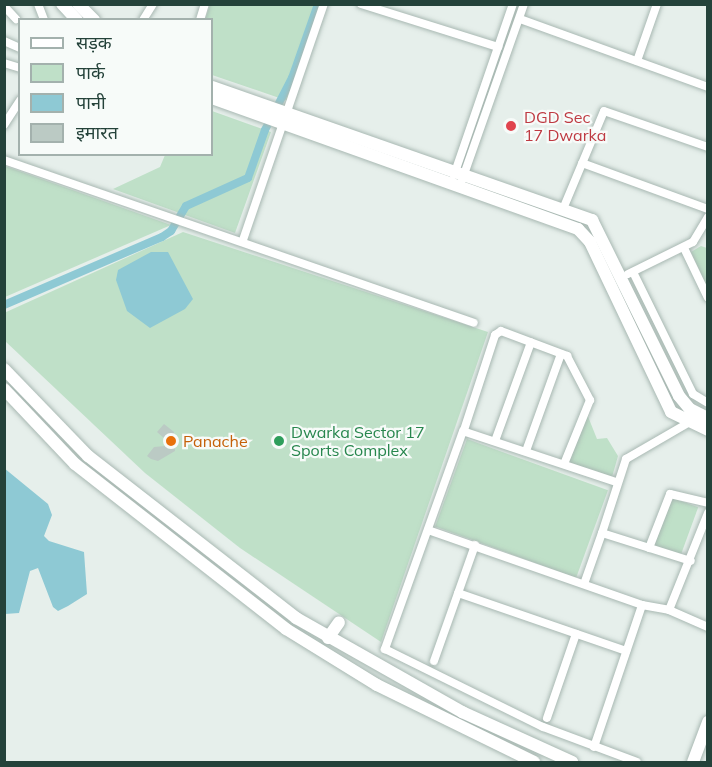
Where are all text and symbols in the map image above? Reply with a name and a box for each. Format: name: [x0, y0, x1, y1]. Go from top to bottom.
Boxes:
legend: [18, 18, 213, 156]
text: सड़क: [76, 31, 112, 54]
text: पार्क: [76, 61, 105, 84]
text: पानी: [76, 91, 106, 114]
place label: DGD Sec 17 Dwarka: [524, 107, 606, 145]
marker: DGD Sec 17 Dwarka: [502, 117, 520, 135]
text: इमारत: [76, 121, 118, 144]
place label: Dwarka Sector 17 Sports Complex: [291, 422, 424, 460]
place label: Panache: [183, 431, 248, 451]
marker: Panache: [164, 434, 178, 448]
marker: Dwarka Sector 17 Sports Complex: [272, 434, 286, 448]

